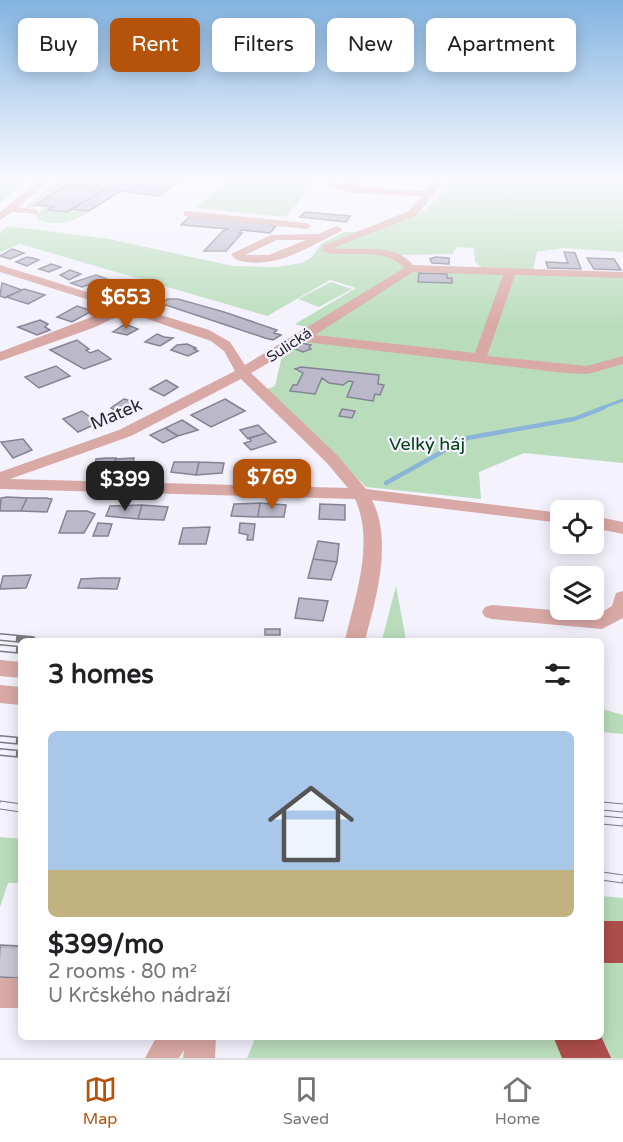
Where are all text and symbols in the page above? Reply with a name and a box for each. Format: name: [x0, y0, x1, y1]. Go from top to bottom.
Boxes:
chip: Buy: [18, 18, 98, 72]
chip: Rent: [110, 18, 200, 72]
chip: Filters: [212, 18, 315, 72]
chip: New: [327, 18, 414, 72]
chip: Apartment: [426, 18, 576, 72]
pin: $653: [90, 279, 162, 330]
text: $653: [101, 286, 151, 310]
street label: Sulická: [263, 324, 315, 366]
street label: Matek: [87, 393, 145, 435]
park label: Velký háj: [389, 433, 465, 455]
pin: $769: [236, 459, 308, 510]
pin: $399: [89, 461, 161, 512]
text: $769: [247, 466, 297, 490]
text: $399: [100, 468, 150, 492]
map controls: [550, 500, 604, 620]
button: locate: [550, 500, 604, 554]
button: layers: [550, 566, 604, 620]
icon: filters: [541, 658, 574, 691]
text: 3 homes: [48, 659, 154, 690]
icon: home: [257, 770, 365, 878]
text: $399/mo: [48, 929, 164, 960]
text: 2 rooms · 80 m²: [48, 960, 197, 984]
text: U Krčského nádraží: [48, 984, 231, 1008]
tab: Map: [83, 1073, 117, 1129]
tab: Saved: [283, 1073, 329, 1129]
tab: Home: [495, 1073, 540, 1129]

